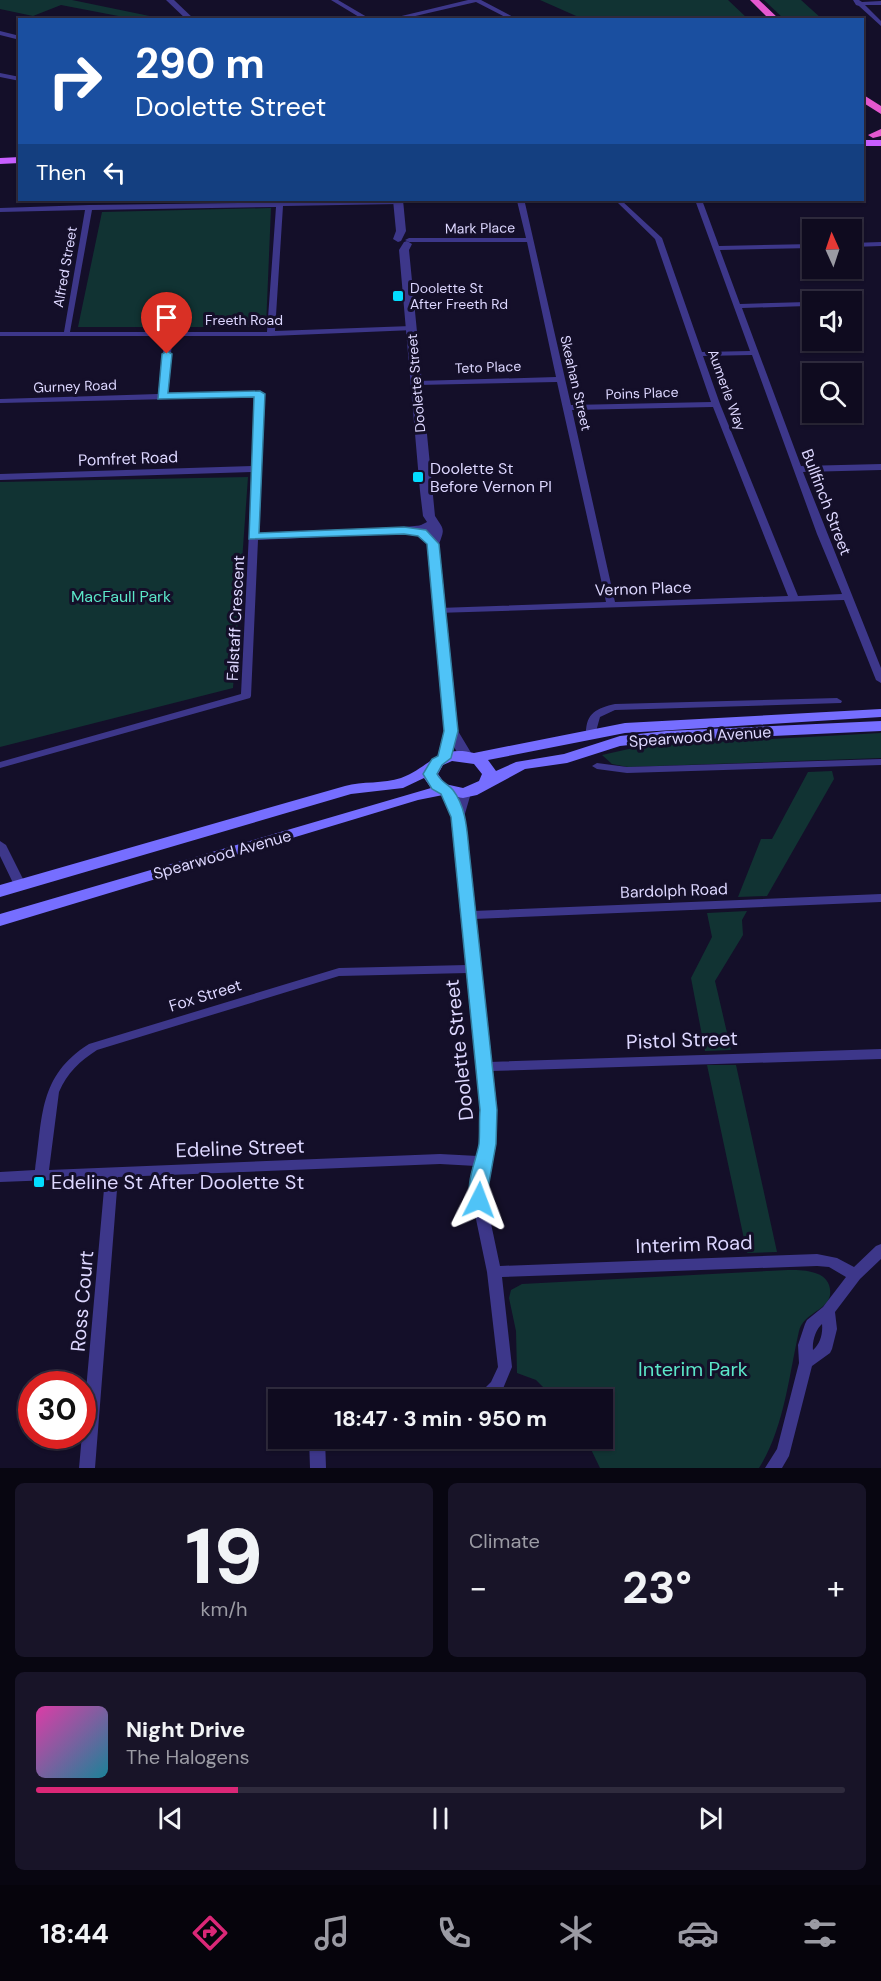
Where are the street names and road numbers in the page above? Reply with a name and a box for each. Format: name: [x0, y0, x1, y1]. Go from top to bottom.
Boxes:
street label: Mark Place: [445, 218, 515, 238]
street label: Alfred Street: [49, 225, 81, 309]
street label: Freeth Road: [205, 311, 283, 329]
street label: Doolette Street: [403, 333, 429, 433]
street label: Skeahan Street: [556, 334, 596, 432]
street label: Aumerle Way: [704, 347, 750, 434]
street label: Teto Place: [454, 357, 522, 377]
street label: Gurney Road: [33, 376, 117, 396]
street label: Poins Place: [605, 383, 679, 403]
street label: Pomfret Road: [78, 446, 178, 471]
street label: Bullfinch Street: [797, 446, 856, 558]
street label: Falstaff Crescent: [222, 555, 249, 681]
street label: Vernon Place: [594, 576, 692, 601]
street label: Spearwood Avenue: [628, 721, 772, 752]
street label: Spearwood Avenue: [151, 825, 294, 884]
street label: Bardolph Road: [620, 878, 728, 903]
street label: Fox Street: [166, 974, 244, 1016]
street label: Doolette Street: [439, 978, 479, 1122]
street label: Pistol Street: [626, 1025, 739, 1055]
street label: Edeline Street: [175, 1133, 305, 1163]
street label: Interim Road: [635, 1229, 753, 1259]
street label: Ross Court: [65, 1249, 99, 1353]

